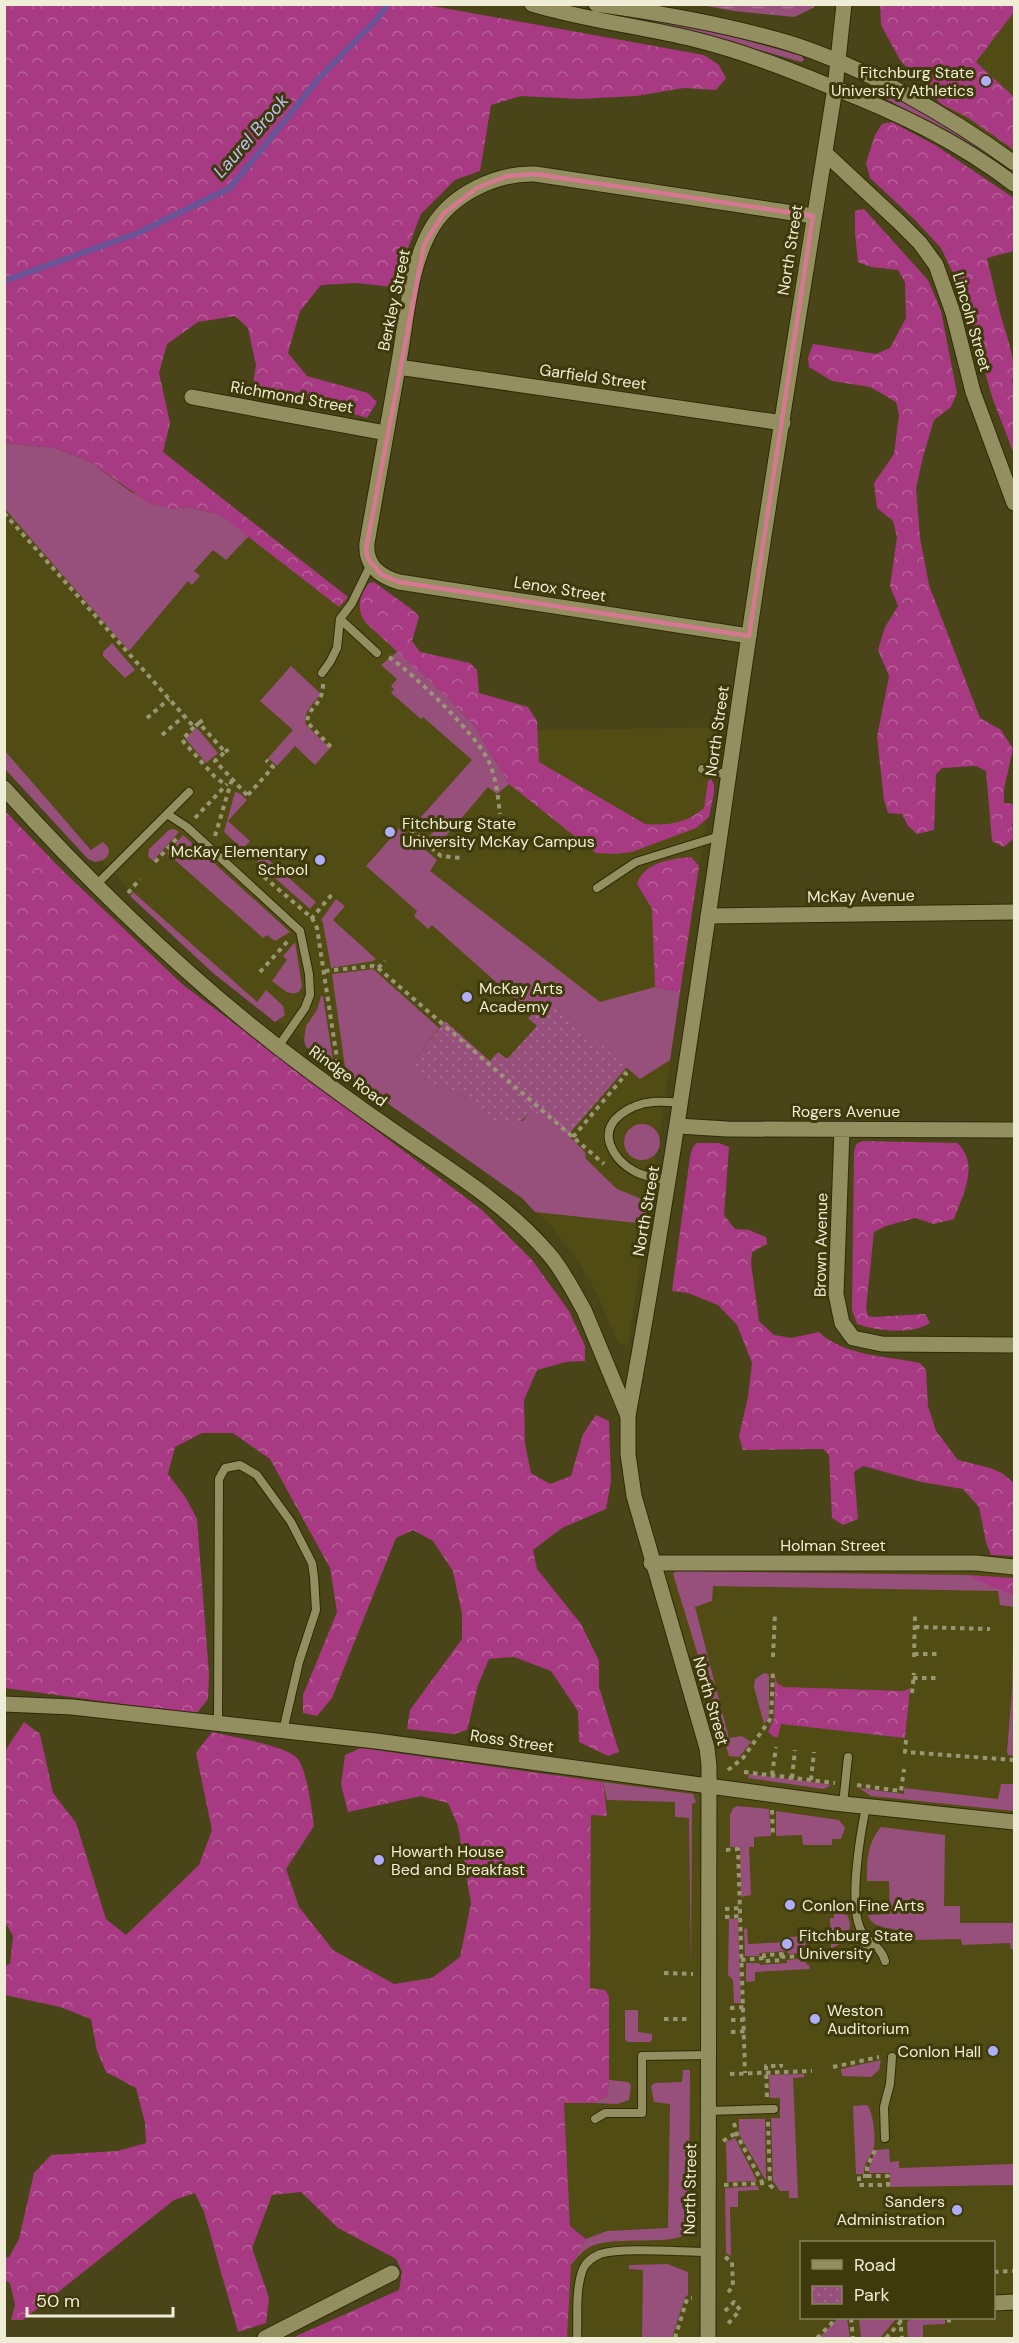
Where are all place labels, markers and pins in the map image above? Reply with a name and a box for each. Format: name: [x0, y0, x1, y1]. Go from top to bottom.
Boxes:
place label: Fitchburg State University Athletics: [831, 62, 974, 101]
marker: Fitchburg State University Athletics: [979, 74, 993, 88]
place label: Fitchburg State University McKay Campus: [402, 813, 595, 852]
marker: Fitchburg State University McKay Campus: [383, 825, 397, 839]
place label: McKay Elementary School: [171, 841, 308, 880]
marker: McKay Elementary School: [313, 853, 327, 867]
place label: McKay Arts Academy: [479, 978, 563, 1017]
marker: McKay Arts Academy: [460, 990, 474, 1004]
place label: Howarth House Bed and Breakfast: [391, 1841, 525, 1880]
marker: Howarth House Bed and Breakfast: [372, 1853, 386, 1867]
place label: Conlon Fine Arts: [802, 1895, 924, 1916]
marker: Conlon Fine Arts: [783, 1898, 797, 1912]
place label: Fitchburg State University: [799, 1925, 913, 1964]
marker: Fitchburg State University: [780, 1937, 794, 1951]
place label: Weston Auditorium: [827, 2000, 909, 2039]
marker: Weston Auditorium: [808, 2012, 822, 2026]
place label: Conlon Hall: [898, 2041, 981, 2062]
marker: Conlon Hall: [986, 2044, 1000, 2058]
place label: Sanders Administration: [837, 2191, 945, 2230]
marker: Sanders Administration: [950, 2203, 964, 2217]

